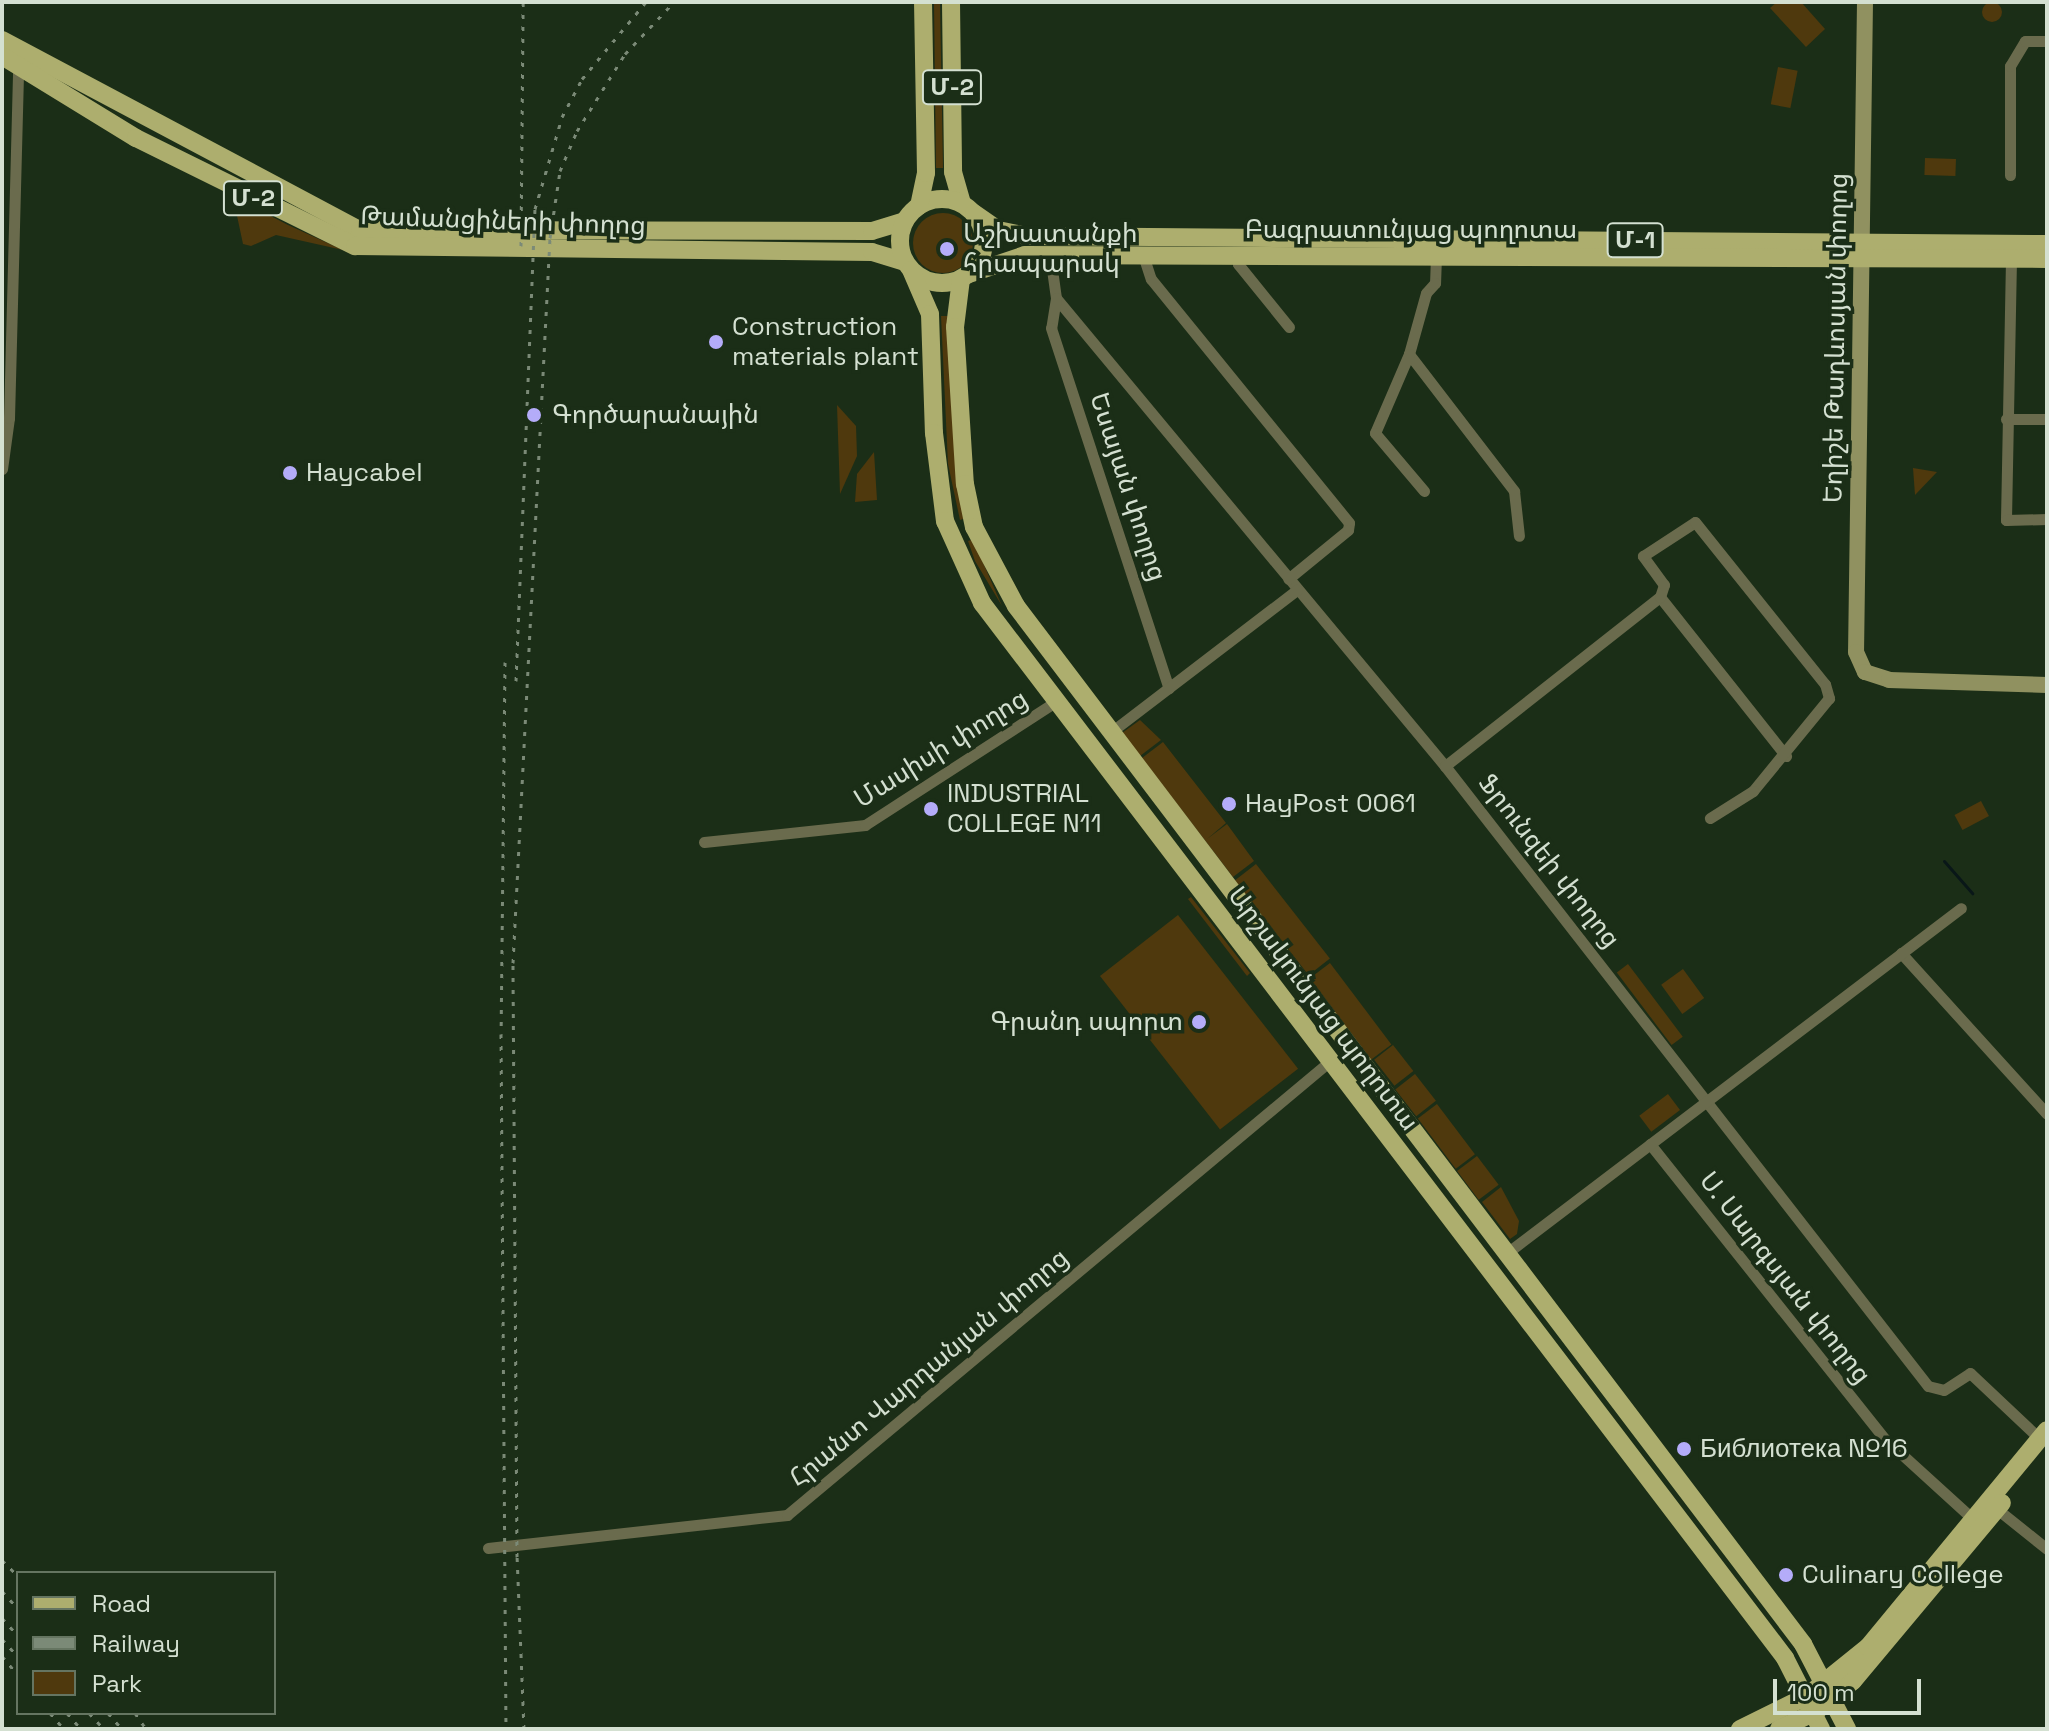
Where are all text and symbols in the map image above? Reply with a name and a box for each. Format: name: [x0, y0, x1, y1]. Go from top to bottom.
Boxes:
road number: Մ-2: [920, 67, 984, 107]
street label: Եղիշե Թադևոսյան փողոց: [1818, 172, 1854, 504]
road number: Մ-2: [221, 178, 285, 218]
street label: Թամանցիների փողոց: [360, 200, 646, 242]
street label: Բագրատունյաց պողոտա: [1245, 214, 1577, 246]
place label: Աշխատանքի հրապարակ: [963, 218, 1138, 280]
road number: Մ-1: [1605, 220, 1665, 260]
marker: Աշխատանքի հրապարակ: [938, 240, 956, 258]
place label: Construction materials plant: [732, 311, 919, 372]
marker: Construction materials plant: [707, 333, 725, 351]
street label: Եսայան փողոց: [1083, 389, 1173, 585]
place label: Գործարանային: [552, 399, 759, 431]
marker: Գործարանային: [523, 404, 545, 426]
place label: Haycabel: [306, 457, 423, 489]
marker: Haycabel: [281, 464, 299, 482]
street label: Մասիսի փողոց: [849, 683, 1033, 815]
street label: Ֆրունզեի փողոց: [1471, 768, 1627, 954]
place label: INDUSTRIAL COLLEGE N11: [947, 778, 1102, 840]
place label: HayPost 0061: [1245, 788, 1416, 820]
marker: HayPost 0061: [1220, 795, 1238, 813]
marker: INDUSTRIAL COLLEGE N11: [922, 800, 940, 818]
street label: Արշակունյաց պողոտա: [1221, 881, 1425, 1137]
place label: Գրանդ սպորտ: [990, 1006, 1183, 1038]
marker: Գրանդ սպորտ: [1190, 1013, 1208, 1031]
street label: Ս. Սարգսյան փողոց: [1692, 1165, 1878, 1391]
street label: Հրանտ Վարդանյան փողոց: [783, 1242, 1075, 1494]
place label: Библиотека №16: [1700, 1433, 1908, 1465]
marker: Библиотека №16: [1675, 1440, 1693, 1458]
place label: Culinary College: [1802, 1559, 2004, 1591]
marker: Culinary College: [1777, 1566, 1795, 1584]
legend: [16, 1571, 276, 1715]
text: Road: [92, 1588, 151, 1619]
text: Railway: [92, 1628, 180, 1659]
scale bar: [1777, 1663, 1925, 1713]
text: Park: [92, 1668, 142, 1699]
text: 100 m: [1787, 1677, 1855, 1708]

